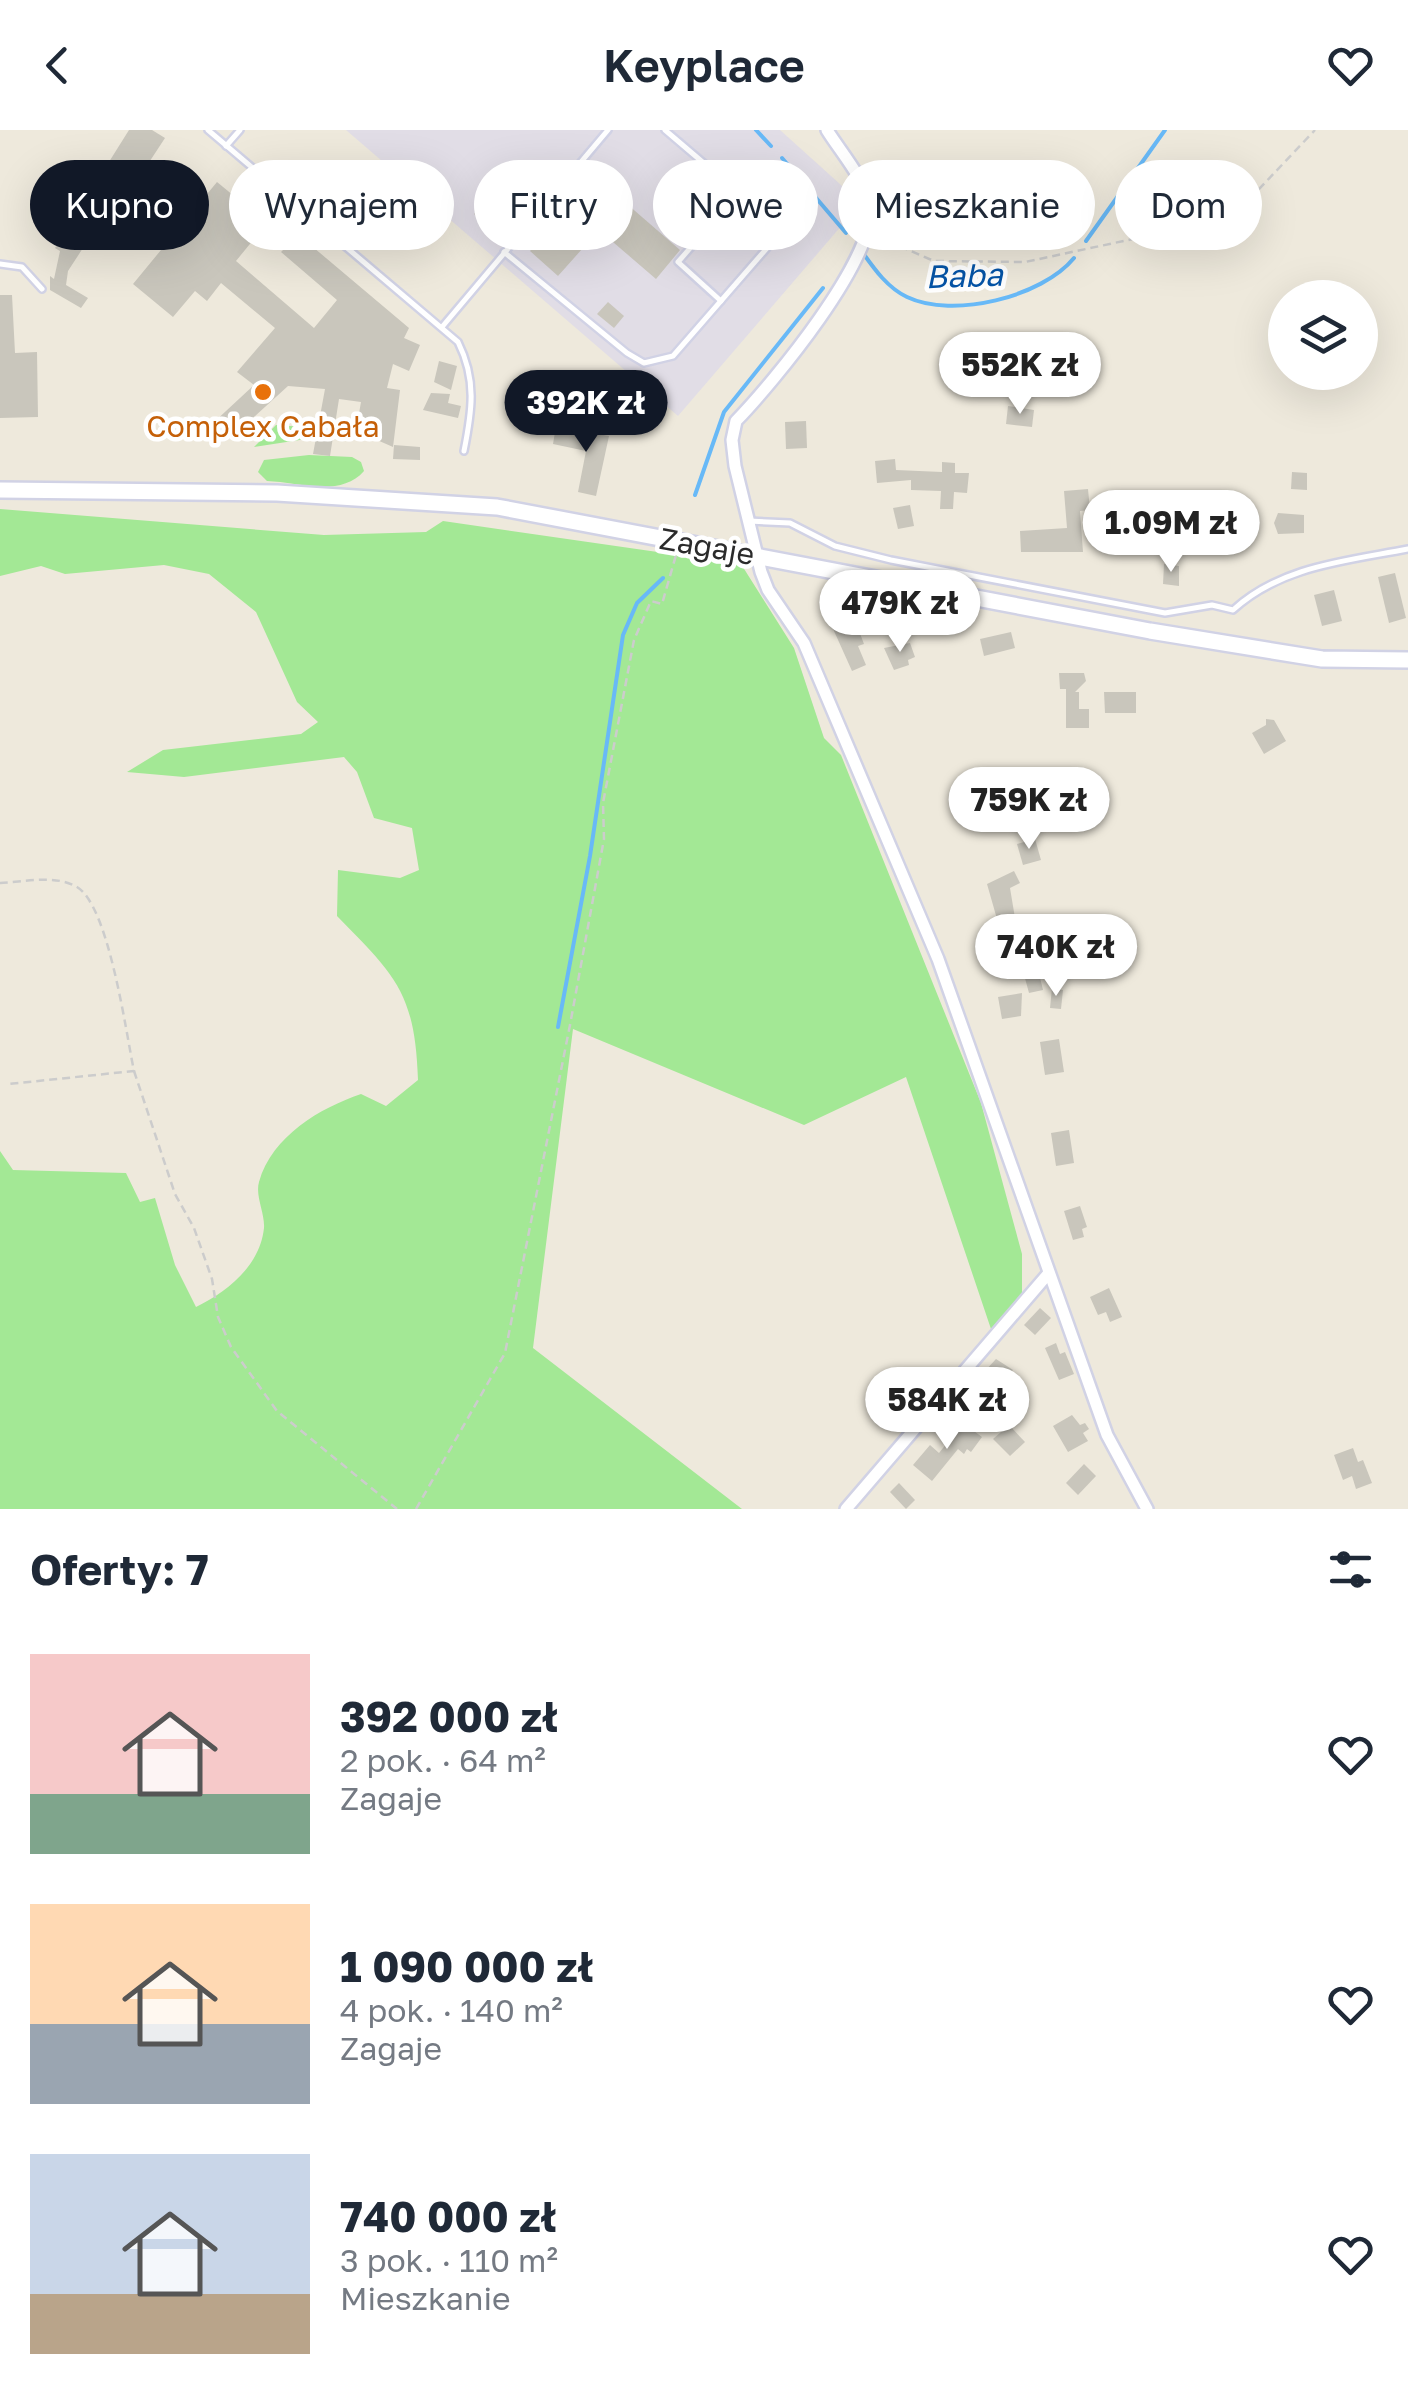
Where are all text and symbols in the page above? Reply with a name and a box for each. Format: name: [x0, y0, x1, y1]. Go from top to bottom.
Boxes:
icon: back: [30, 38, 85, 93]
text: Keyplace: [603, 38, 805, 92]
icon: heart: [1323, 38, 1378, 93]
chip: Kupno: [30, 160, 209, 250]
chip: Wynajem: [229, 160, 454, 250]
chip: Filtry: [474, 160, 633, 250]
chip: Nowe: [653, 160, 818, 250]
chip: Mieszkanie: [838, 160, 1095, 250]
chip: Dom: [1115, 160, 1262, 250]
water label: Baba: [925, 255, 1005, 295]
map controls: [1268, 280, 1378, 390]
button: layers: [1268, 280, 1378, 390]
pin: 552K zł: [928, 332, 1112, 417]
text: 552K zł: [961, 345, 1079, 383]
pin: 392K zł: [494, 370, 678, 455]
marker: Complex Cabała: [252, 381, 274, 403]
text: 392K zł: [527, 383, 645, 421]
place label: Complex Cabała: [146, 408, 380, 444]
pin: 1.09M zł: [1068, 490, 1274, 575]
text: 1.09M zł: [1105, 503, 1237, 541]
street label: Zagaje: [657, 520, 757, 572]
pin: 479K zł: [808, 570, 992, 655]
text: 479K zł: [841, 583, 959, 621]
pin: 759K zł: [937, 767, 1121, 852]
text: 759K zł: [971, 780, 1087, 818]
pin: 740K zł: [964, 914, 1148, 999]
text: 740K zł: [997, 927, 1115, 965]
pin: 584K zł: [855, 1367, 1039, 1452]
text: 584K zł: [887, 1380, 1007, 1418]
icon: filters: [1323, 1542, 1378, 1597]
text: Oferty: 7: [30, 1544, 209, 1594]
text: 392 000 zł: [340, 1691, 558, 1741]
icon: home: [110, 1694, 230, 1814]
icon: heart: [1323, 1727, 1378, 1782]
text: 2 pok. · 64 m²: [340, 1741, 546, 1779]
text: Zagaje: [340, 1779, 442, 1817]
text: 1 090 000 zł: [340, 1941, 593, 1991]
icon: home: [110, 1944, 230, 2064]
icon: heart: [1323, 1977, 1378, 2032]
text: 4 pok. · 140 m²: [340, 1991, 563, 2029]
text: Zagaje: [340, 2029, 442, 2067]
text: 740 000 zł: [340, 2191, 557, 2241]
icon: home: [110, 2194, 230, 2314]
icon: heart: [1323, 2227, 1378, 2282]
text: 3 pok. · 110 m²: [340, 2241, 558, 2279]
text: Mieszkanie: [340, 2279, 511, 2317]

